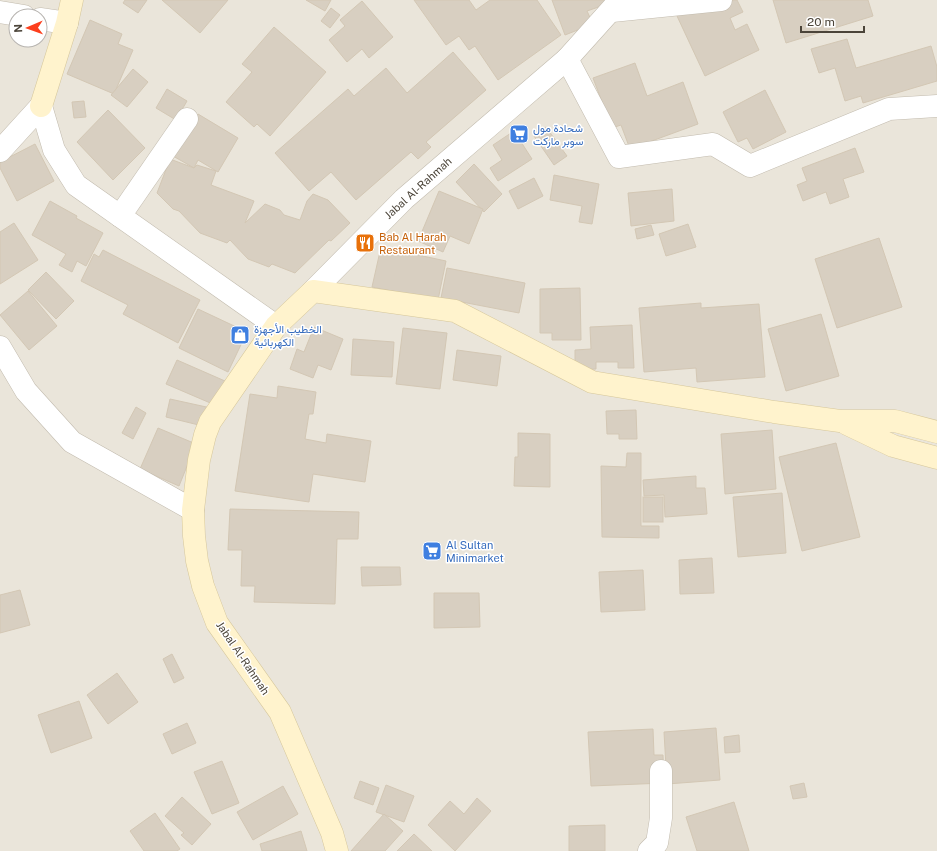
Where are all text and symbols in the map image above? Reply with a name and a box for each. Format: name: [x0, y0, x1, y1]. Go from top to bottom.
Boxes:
north arrow: [8, 8, 48, 48]
scale bar: [801, 8, 864, 34]
text: 20 m: [807, 15, 835, 29]
text: N: [12, 24, 24, 33]
place label: شحادة مول سوبر ماركت: [533, 122, 584, 148]
supermarket icon: شحادة مول سوبر ماركت: [508, 123, 530, 145]
street label: Jabal Al-Rahmah: [382, 155, 454, 221]
place label: Bab Al Harah Restaurant: [379, 231, 446, 256]
restaurant icon: Bab Al Harah Restaurant: [354, 232, 376, 254]
place label: الخطيب الأجهزة الكهربائية: [254, 323, 322, 349]
shop icon: الخطيب الأجهزة الكهربائية: [229, 324, 251, 346]
place label: Al Sultan Minimarket: [446, 539, 504, 564]
supermarket icon: Al Sultan Minimarket: [421, 540, 443, 562]
street label: Jabal Al-Rahmah: [214, 619, 272, 697]

